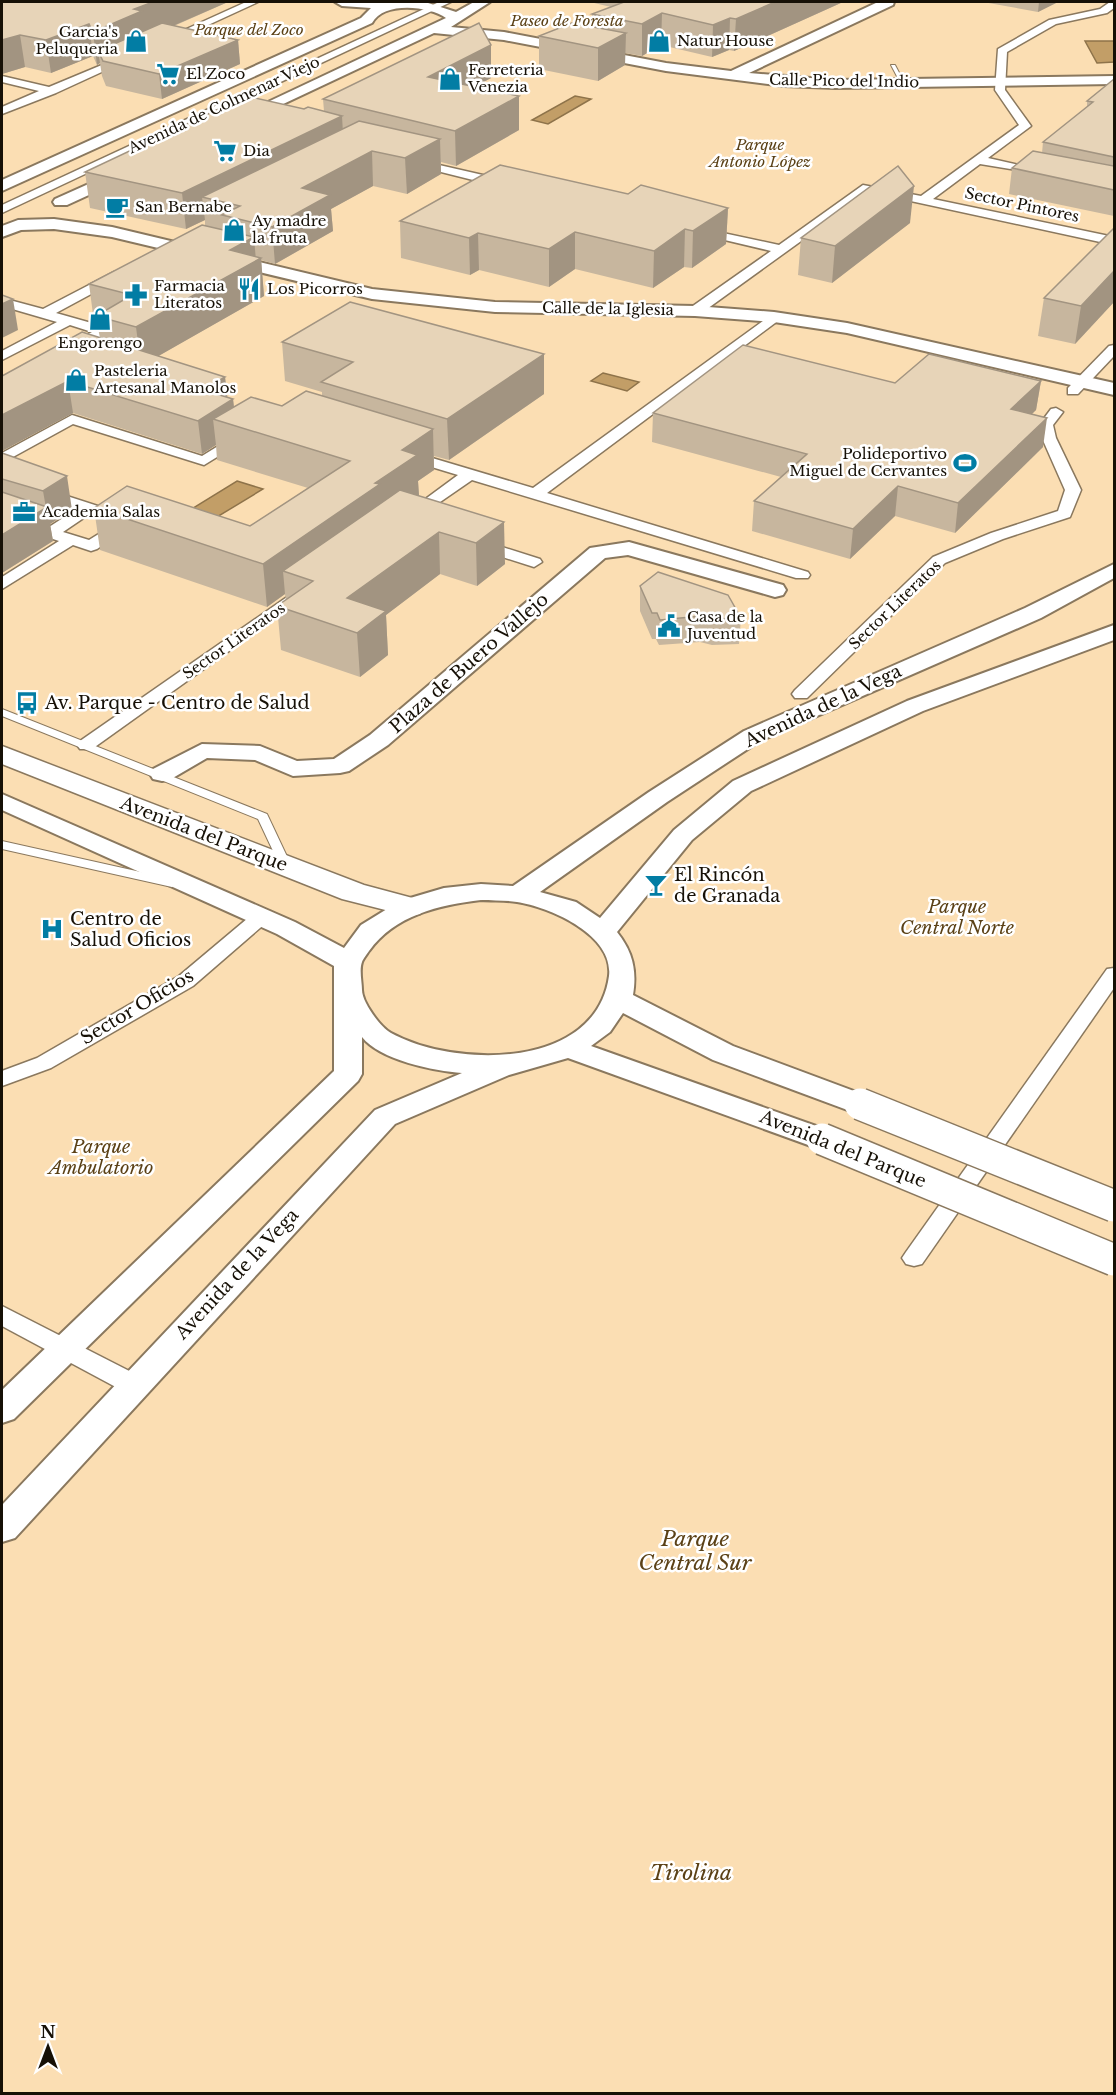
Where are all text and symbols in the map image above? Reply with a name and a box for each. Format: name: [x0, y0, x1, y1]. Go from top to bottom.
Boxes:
park label: Paseo de Foresta: [509, 11, 624, 30]
park label: Parque del Zoco: [193, 20, 304, 39]
place label: Garcia's Peluqueria: [36, 22, 119, 58]
shop icon: Garcia's Peluqueria: [123, 28, 149, 54]
shop icon: Natur House: [646, 28, 672, 54]
place label: Natur House: [677, 31, 774, 50]
street label: Avenida de Colmenar Viejo: [124, 52, 323, 158]
place label: Ferreteria Venezia: [467, 60, 544, 96]
supermarket icon: El Zoco: [155, 61, 181, 87]
place label: El Zoco: [186, 64, 245, 83]
shop icon: Ferreteria Venezia: [437, 66, 463, 92]
street label: Calle Pico del Indio: [769, 70, 919, 91]
park label: Parque Antonio López: [707, 135, 811, 171]
supermarket icon: Dia: [212, 138, 238, 164]
place label: Dia: [243, 141, 270, 160]
street label: Sector Pintores: [963, 183, 1081, 226]
cafe icon: San Bernabe: [104, 194, 130, 220]
place label: San Bernabe: [135, 197, 232, 216]
place label: Ay madre la fruta: [251, 211, 326, 247]
shop icon: Ay madre la fruta: [221, 217, 247, 243]
place label: Farmacia Literatos: [154, 276, 226, 312]
restaurant icon: Los Picorros: [236, 276, 262, 302]
place label: Los Picorros: [267, 279, 363, 298]
pharmacy icon: Farmacia Literatos: [123, 282, 149, 308]
street label: Calle de la Iglesia: [542, 298, 675, 319]
shop icon: Engorengo: [87, 306, 113, 332]
place label: Engorengo: [58, 333, 142, 352]
place label: Pasteleria Artesanal Manolos: [93, 361, 236, 397]
shop icon: Pasteleria Artesanal Manolos: [63, 367, 89, 393]
place label: Polideportivo Miguel de Cervantes: [789, 444, 947, 480]
sports icon: Polideportivo Miguel de Cervantes: [952, 450, 978, 476]
office icon: Academia Salas: [11, 499, 37, 525]
place label: Academia Salas: [41, 502, 160, 521]
street label: Sector Literatos: [845, 556, 945, 653]
street label: Plaza de Buero Vallejo: [385, 588, 553, 738]
street label: Sector Literatos: [179, 598, 289, 683]
place label: Casa de la Juventud: [685, 607, 764, 643]
public building icon: Casa de la Juventud: [656, 613, 682, 639]
street label: Avenida de la Vega: [740, 660, 905, 752]
bus stop icon: Av. Parque - Centro de Salud: [14, 690, 40, 716]
place label: Av. Parque - Centro de Salud: [44, 692, 310, 714]
street label: Avenida del Parque: [116, 792, 291, 876]
place label: El Rincón de Granada: [674, 864, 780, 907]
bar icon: El Rincón de Granada: [643, 872, 669, 898]
park label: Parque Central Norte: [900, 896, 1014, 939]
place label: Centro de Salud Oficios: [70, 908, 191, 951]
hospital icon: Centro de Salud Oficios: [39, 916, 65, 942]
street label: Sector Oficios: [77, 965, 197, 1049]
street label: Avenida del Parque: [756, 1105, 929, 1192]
park label: Parque Ambulatorio: [47, 1136, 153, 1179]
street label: Avenida de la Vega: [170, 1204, 303, 1345]
park label: Parque Central Sur: [639, 1526, 753, 1576]
park label: Tirolina: [650, 1860, 732, 1886]
north arrow: [18, 2017, 78, 2077]
text: N: [40, 2022, 56, 2042]

